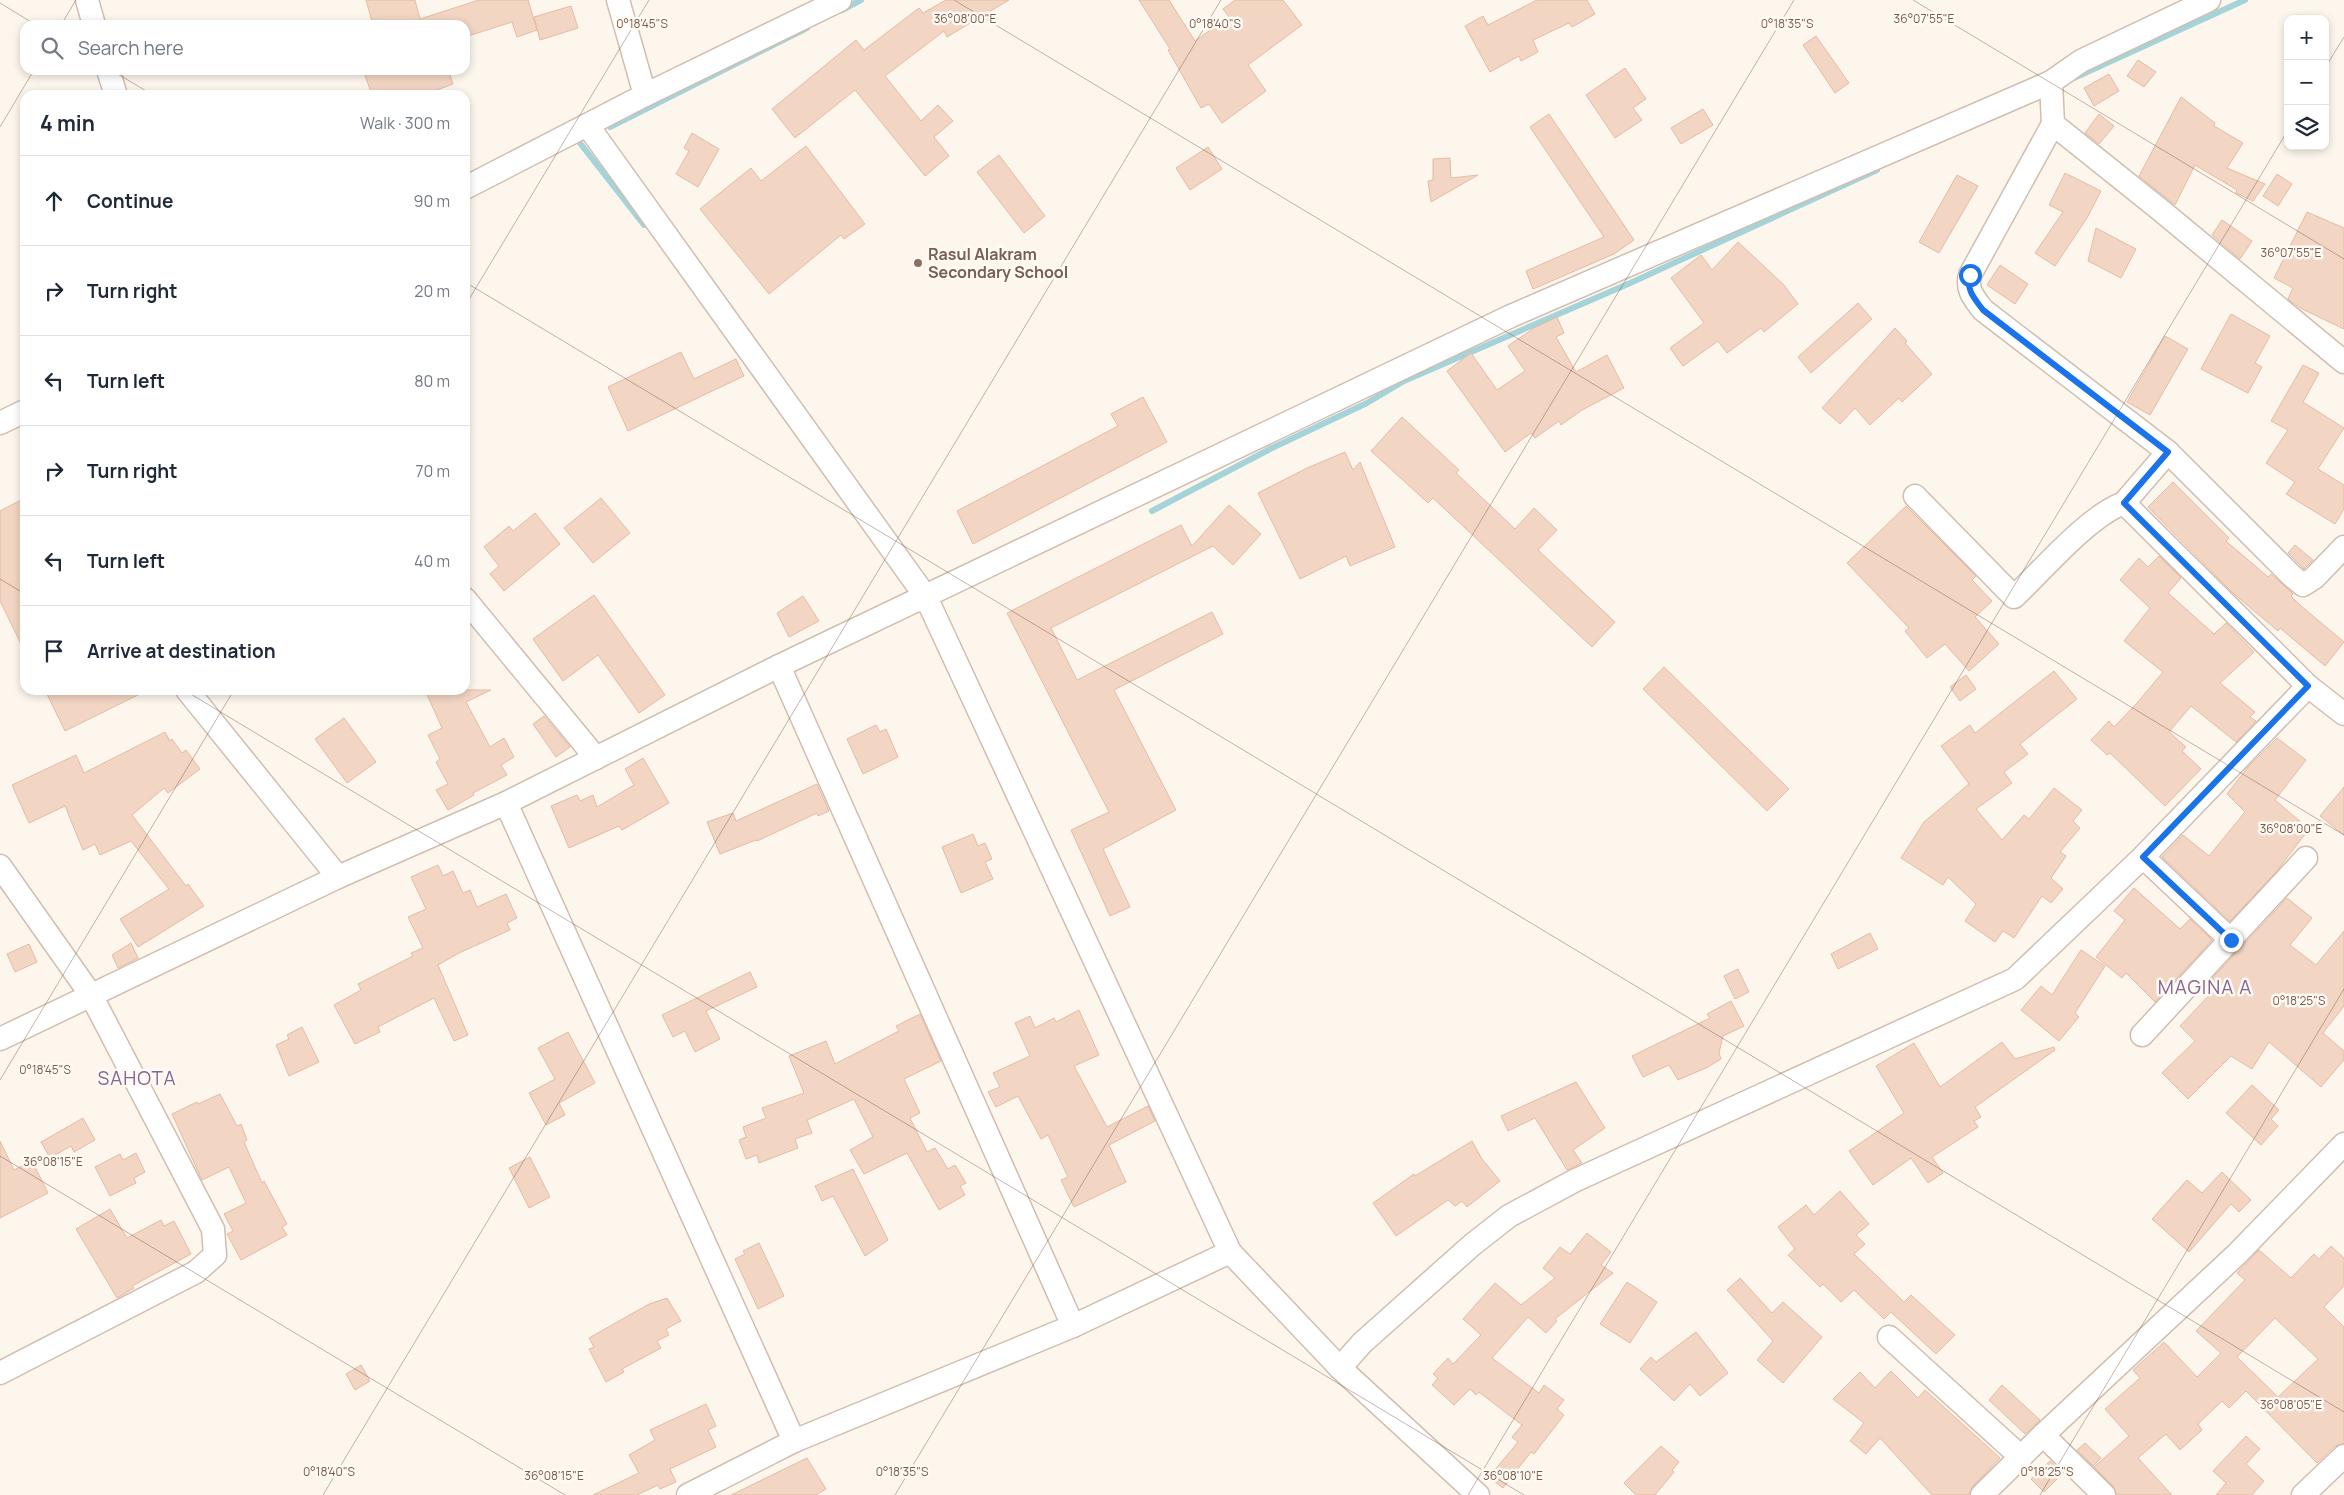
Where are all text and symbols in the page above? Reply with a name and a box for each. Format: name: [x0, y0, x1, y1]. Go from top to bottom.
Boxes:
text: 36°08'00"E: [934, 10, 996, 27]
text: 36°07'55"E: [1894, 10, 1955, 27]
text: 0°18'45"S: [616, 15, 668, 32]
text: 0°18'40"S: [1189, 15, 1241, 32]
text: 0°18'35"S: [1761, 15, 1813, 32]
map controls: [2284, 15, 2329, 150]
button: +: [2284, 15, 2329, 60]
search box: [20, 20, 470, 75]
icon: search: [38, 34, 66, 62]
text: Search here: [78, 35, 184, 61]
button: −: [2284, 60, 2329, 105]
button: layers: [2284, 105, 2329, 150]
text: 4 min: [40, 109, 95, 137]
text: Walk · 300 m: [360, 112, 450, 134]
icon: ahead: [40, 187, 68, 215]
text: Continue: [87, 188, 173, 214]
text: 90 m: [414, 190, 450, 212]
place label: Rasul Alakram Secondary School: [928, 243, 1068, 283]
text: 36°07'55"E: [2261, 244, 2322, 261]
marker: Rasul Alakram Secondary School: [912, 257, 924, 269]
route start: [1959, 264, 1982, 287]
icon: right: [40, 277, 68, 305]
text: Turn right: [87, 278, 177, 304]
text: 20 m: [414, 280, 450, 302]
icon: left: [40, 367, 68, 395]
text: Turn left: [87, 368, 165, 394]
text: 80 m: [414, 370, 450, 392]
icon: right: [40, 457, 68, 485]
text: Turn right: [87, 458, 177, 484]
text: 70 m: [415, 460, 450, 482]
icon: left: [40, 547, 68, 575]
text: Turn left: [87, 548, 165, 574]
text: 40 m: [414, 550, 450, 572]
icon: arrive: [40, 637, 68, 665]
text: Arrive at destination: [87, 638, 276, 664]
text: 36°08'00"E: [2260, 820, 2322, 837]
route end: [2220, 929, 2243, 952]
district label: MAGINA A: [2158, 974, 2252, 1000]
text: 0°18'25"S: [2273, 992, 2325, 1009]
text: 0°18'45"S: [19, 1061, 71, 1078]
district label: SAHOTA: [97, 1065, 177, 1091]
text: 36°08'15"E: [23, 1153, 83, 1170]
text: 36°08'05"E: [2260, 1396, 2322, 1413]
text: 0°18'40"S: [303, 1463, 355, 1480]
text: 0°18'35"S: [876, 1463, 928, 1480]
text: 0°18'25"S: [2021, 1463, 2073, 1480]
text: 36°08'15"E: [524, 1467, 584, 1484]
text: 36°08'10"E: [1483, 1467, 1543, 1484]

